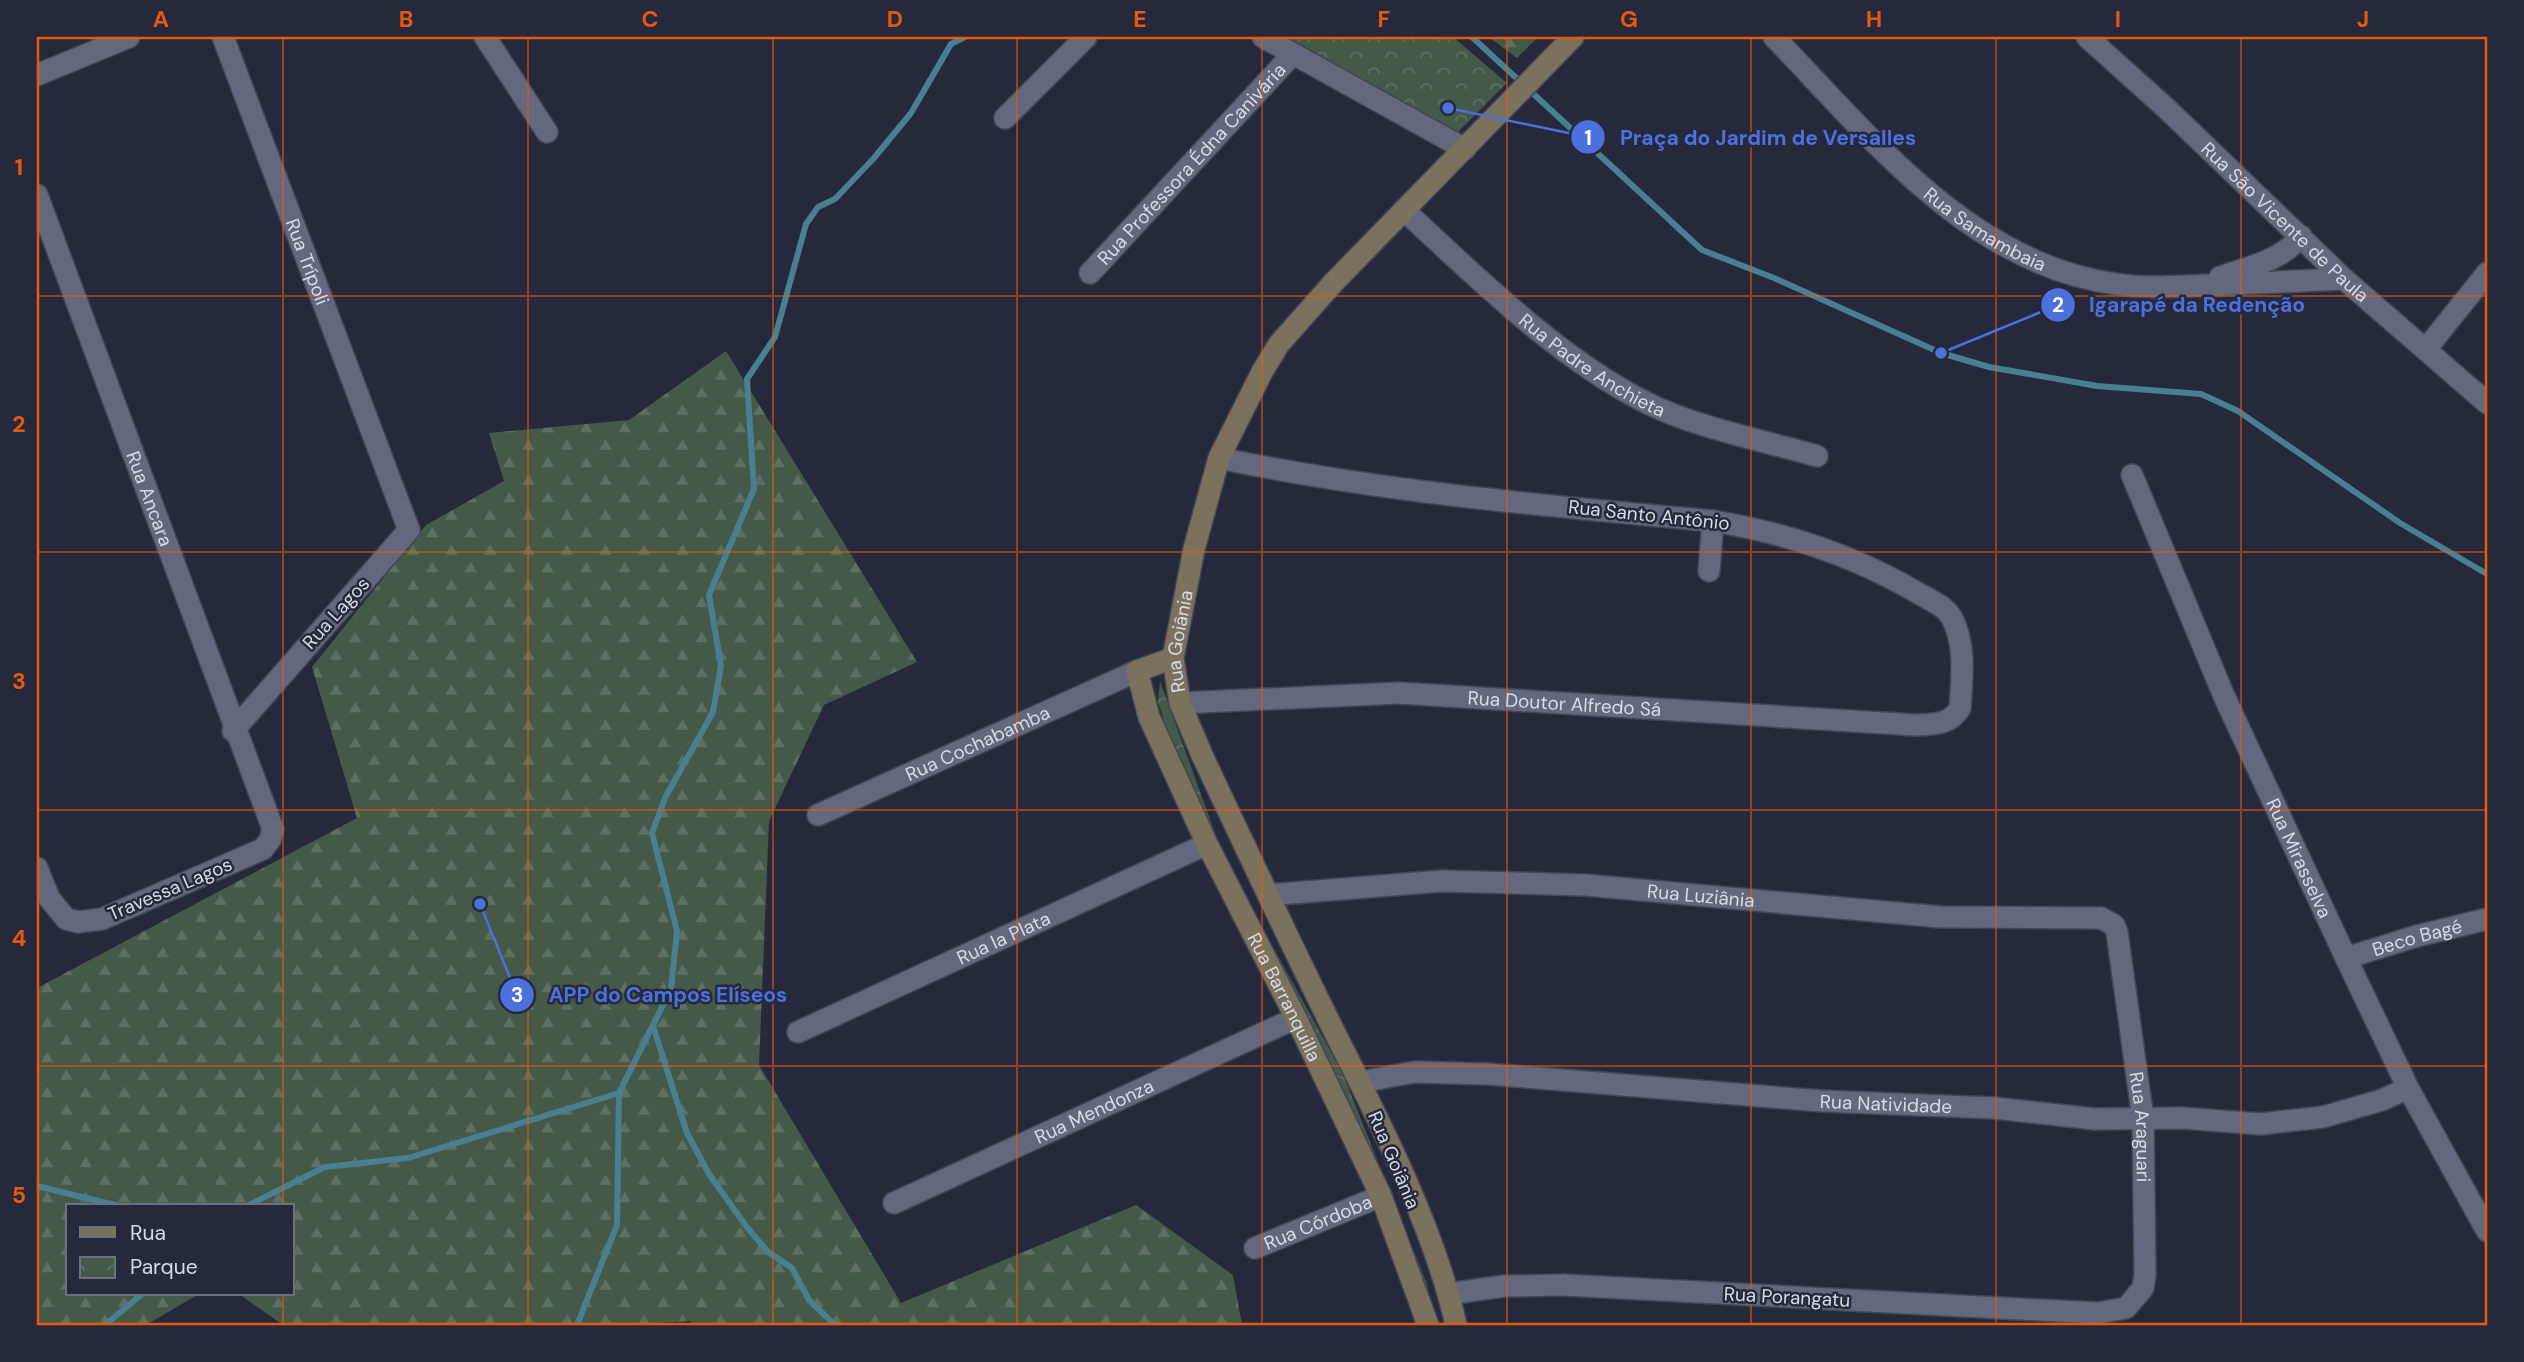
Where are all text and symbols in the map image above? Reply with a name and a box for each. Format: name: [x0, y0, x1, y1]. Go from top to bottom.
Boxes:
text: A: [153, 4, 169, 34]
text: B: [399, 4, 413, 34]
text: C: [642, 4, 658, 34]
text: D: [887, 4, 903, 34]
text: E: [1133, 4, 1147, 34]
text: F: [1378, 4, 1391, 34]
text: G: [1620, 4, 1638, 34]
text: H: [1866, 4, 1882, 34]
text: I: [2115, 4, 2121, 34]
text: J: [2357, 4, 2369, 34]
street label: Rua Professora Édna Canivária: [1092, 57, 1291, 270]
callout: Praça do Jardim de Versalles: [1571, 116, 1930, 158]
text: 1: [1584, 124, 1592, 152]
text: Praça do Jardim de Versalles: [1620, 124, 1916, 152]
street label: Rua São Vicente de Paula: [2196, 136, 2374, 308]
text: 1: [15, 152, 23, 182]
street label: Rua Samambaia: [1919, 181, 2050, 277]
street label: Rua Trípoli: [280, 215, 335, 308]
callout: Igarapé da Redenção: [2040, 284, 2320, 326]
text: 2: [2052, 291, 2064, 319]
text: Igarapé da Redenção: [2089, 291, 2305, 319]
street label: Rua Padre Anchieta: [1514, 308, 1669, 422]
text: 2: [12, 409, 26, 439]
street label: Rua Ancara: [121, 448, 179, 550]
street label: Rua Santo Antônio: [1567, 494, 1731, 536]
street label: Rua Lagos: [297, 572, 375, 654]
street label: Rua Goiânia: [1160, 588, 1198, 695]
text: 3: [12, 666, 26, 696]
street label: Rua Doutor Alfredo Sá: [1467, 685, 1662, 722]
street label: Rua Cochabamba: [901, 699, 1054, 787]
street label: Rua Mirasselva: [2261, 794, 2338, 922]
street label: Travessa Lagos: [104, 852, 236, 926]
street label: Rua Luziânia: [1646, 878, 1756, 913]
street label: Rua la Plata: [953, 905, 1054, 970]
street label: Beco Bagé: [2369, 913, 2464, 962]
text: 4: [12, 923, 27, 953]
street label: Rua Barranquilla: [1242, 928, 1327, 1065]
callout: APP do Campos Elíseos: [499, 974, 801, 1016]
text: 3: [511, 981, 523, 1009]
text: APP do Campos Elíseos: [549, 981, 787, 1009]
street label: Rua Araguari: [2124, 1070, 2156, 1182]
street label: Rua Mendonza: [1030, 1073, 1157, 1149]
street label: Rua Natividade: [1819, 1088, 1953, 1119]
street label: Rua Goiânia: [1362, 1107, 1426, 1213]
text: 5: [12, 1180, 26, 1210]
street label: Rua Córdoba: [1260, 1189, 1376, 1255]
legend: [66, 1204, 294, 1296]
text: Rua: [130, 1219, 166, 1247]
text: Parque: [130, 1253, 198, 1281]
street label: Rua Porangatu: [1723, 1281, 1851, 1313]

